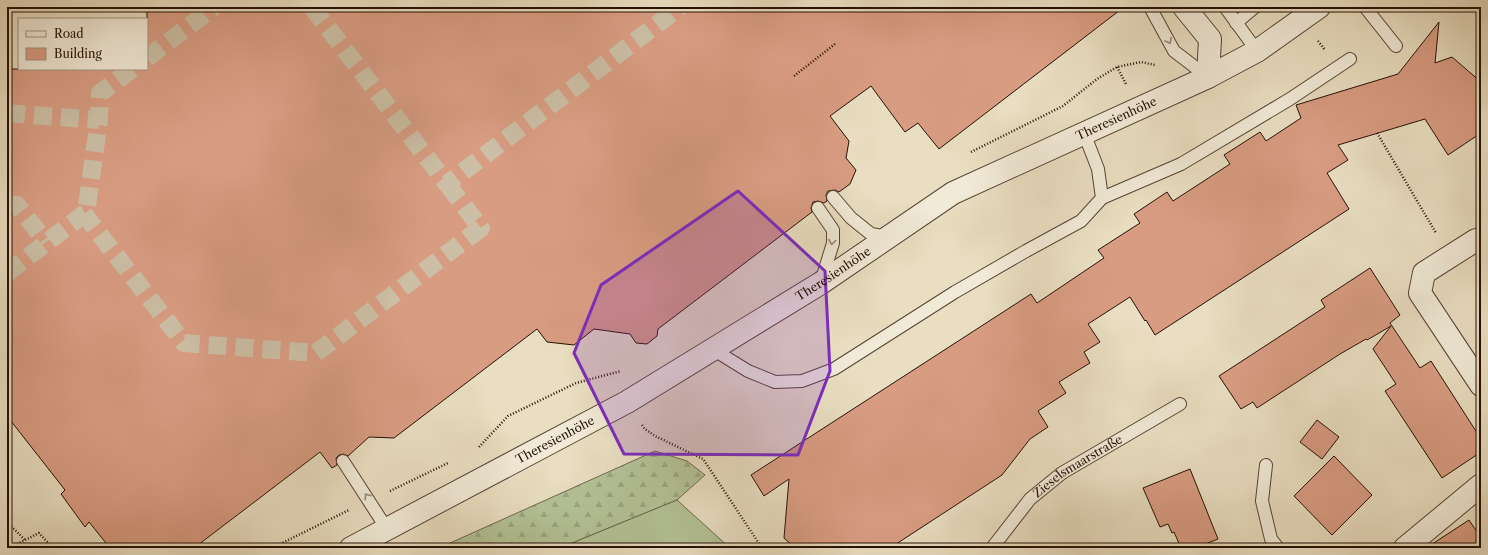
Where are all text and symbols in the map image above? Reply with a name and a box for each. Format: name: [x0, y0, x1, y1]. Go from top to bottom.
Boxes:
legend: [18, 18, 148, 70]
text: Road: [54, 26, 84, 41]
one-way arrow: [1164, 37, 1172, 44]
text: Building: [54, 46, 102, 61]
street label: Theresienhöhe: [1073, 93, 1159, 143]
one-way arrow: [828, 239, 837, 245]
street label: Theresienhöhe: [793, 243, 874, 304]
street label: Theresienhöhe: [513, 412, 597, 467]
street label: Zieselsmaarstraße: [1030, 431, 1125, 501]
one-way arrow: [364, 493, 372, 500]

